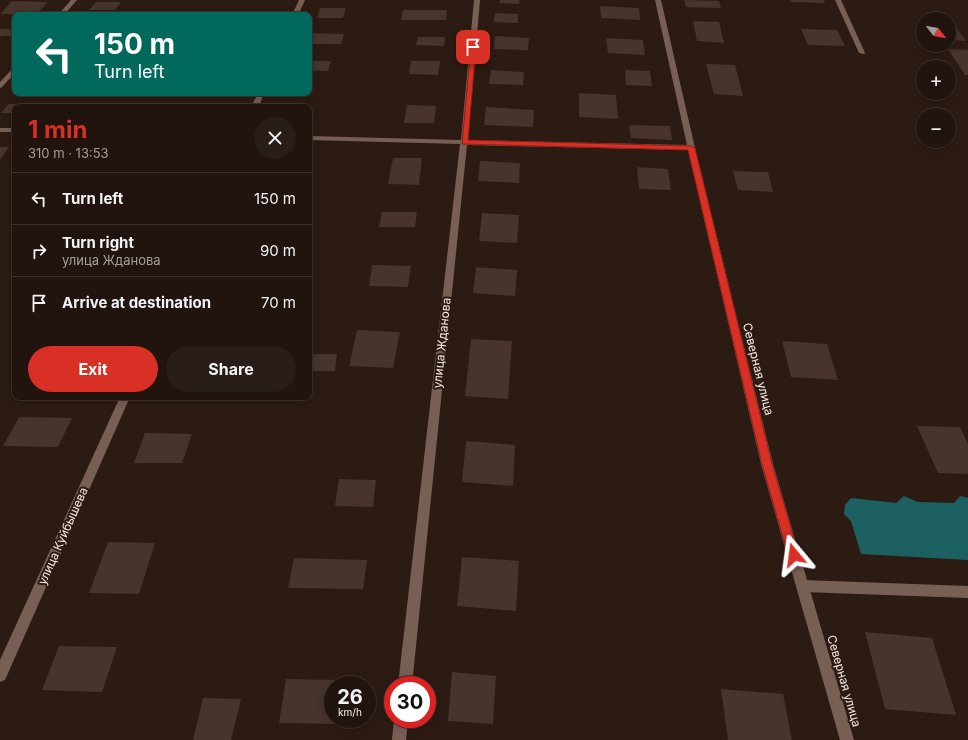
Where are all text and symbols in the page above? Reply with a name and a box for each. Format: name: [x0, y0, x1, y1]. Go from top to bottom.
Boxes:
north arrow: [916, 12, 956, 52]
map controls: [916, 12, 956, 148]
text: 150 m: [94, 27, 175, 61]
icon: left: [28, 28, 80, 80]
pin: [456, 30, 490, 64]
icon: arrive: [462, 36, 484, 58]
button: +: [916, 60, 956, 100]
text: Turn left: [94, 61, 164, 82]
button: −: [916, 108, 956, 148]
text: 1 min: [28, 115, 87, 144]
button: close: [254, 117, 296, 159]
text: 310 m · 13:53: [28, 145, 109, 161]
icon: left: [28, 188, 50, 210]
text: Turn left: [62, 189, 123, 208]
text: 150 m: [254, 189, 296, 208]
text: Turn right: [62, 233, 134, 252]
icon: right: [28, 240, 50, 262]
text: 90 m: [260, 241, 296, 260]
text: улица Жданова: [62, 252, 161, 268]
icon: arrive: [28, 292, 50, 314]
text: Arrive at destination: [62, 293, 211, 312]
text: 70 m: [261, 293, 296, 312]
street label: улица Жданова: [429, 297, 454, 389]
street label: Северная улица: [740, 321, 777, 417]
button: Exit: [28, 346, 158, 392]
button: Share: [166, 346, 296, 392]
street label: улица Куйбышева: [34, 485, 91, 587]
position arrow: [773, 534, 815, 576]
street label: Северная улица: [824, 633, 865, 729]
speed limit sign: 30: [384, 676, 436, 728]
text: 26: [337, 685, 363, 709]
text: km/h: [338, 706, 362, 718]

